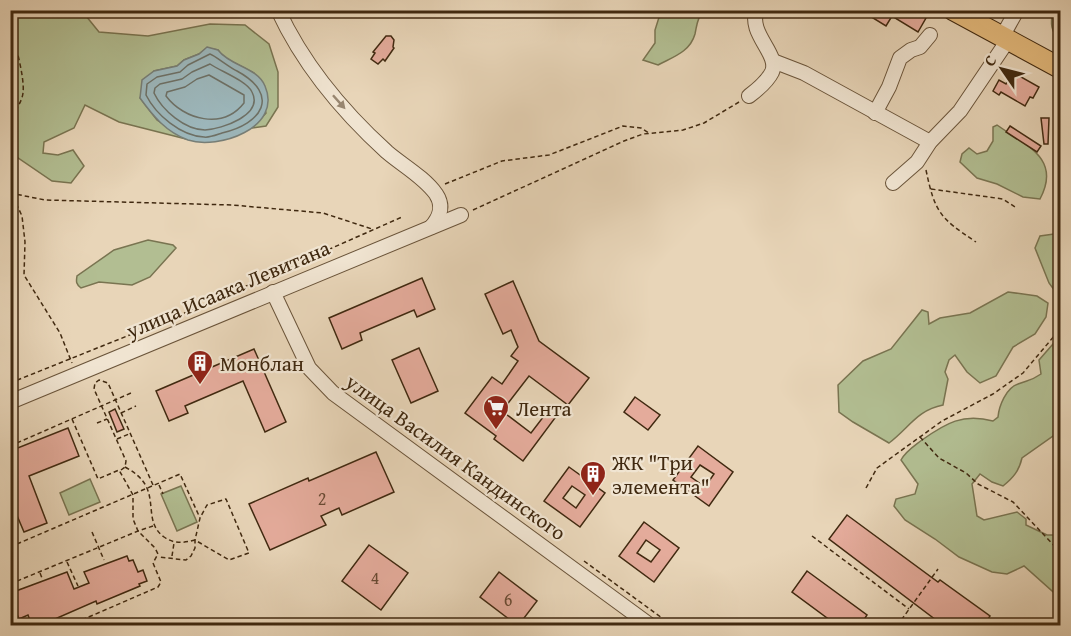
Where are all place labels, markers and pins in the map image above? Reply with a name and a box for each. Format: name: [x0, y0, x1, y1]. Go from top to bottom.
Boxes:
building icon: Монблан: [185, 348, 215, 386]
place label: Монблан: [220, 348, 304, 379]
supermarket icon: Лента: [481, 393, 511, 431]
place label: Лента: [516, 393, 572, 424]
place label: ЖК "Три элемента": [611, 447, 710, 502]
building icon: ЖК "Три элемента": [578, 459, 608, 497]

